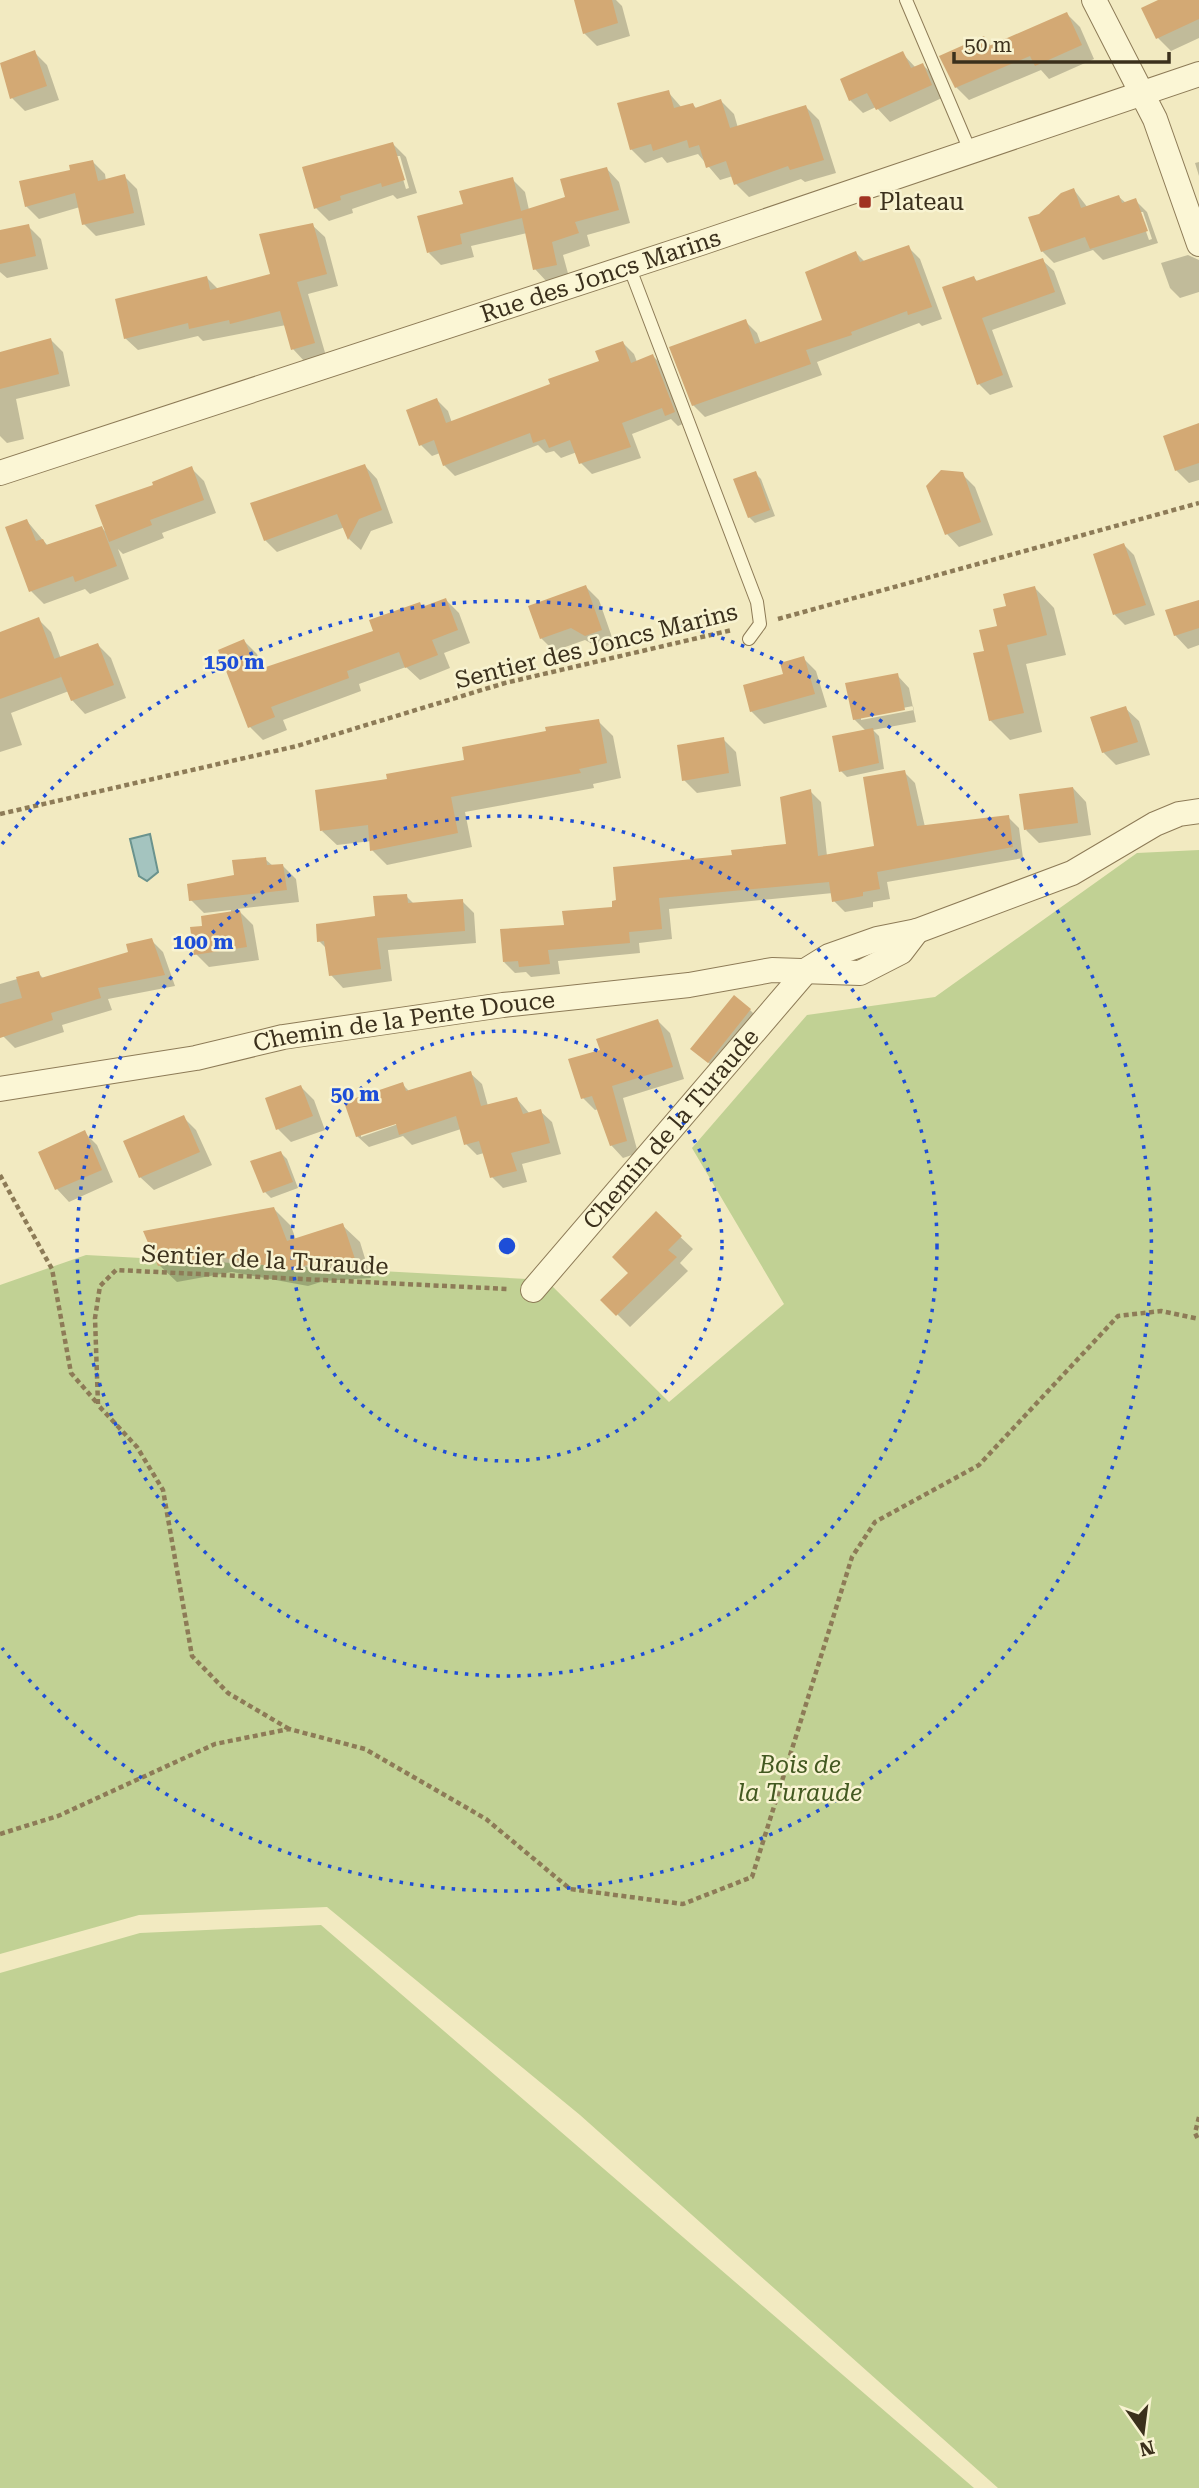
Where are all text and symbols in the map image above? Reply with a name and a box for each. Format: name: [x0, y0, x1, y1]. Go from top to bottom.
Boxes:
scale bar: [954, 21, 1169, 65]
text: 50 m: [964, 33, 1012, 57]
place label: Plateau: [879, 188, 964, 216]
marker: Plateau: [857, 194, 873, 210]
street label: Rue des Joncs Marins: [477, 223, 724, 328]
street label: Sentier des Joncs Marins: [452, 597, 740, 695]
text: 150 m: [204, 650, 264, 674]
text: 100 m: [173, 930, 233, 954]
street label: Chemin de la Pente Douce: [250, 986, 556, 1058]
street label: Chemin de la Turaude: [577, 1023, 765, 1235]
text: 50 m: [330, 1082, 380, 1106]
centre of rings: [495, 1234, 519, 1258]
street label: Sentier de la Turaude: [141, 1240, 389, 1280]
park label: Bois de la Turaude: [738, 1751, 862, 1807]
north arrow: [1108, 2397, 1178, 2467]
text: N: [1137, 2435, 1157, 2461]

